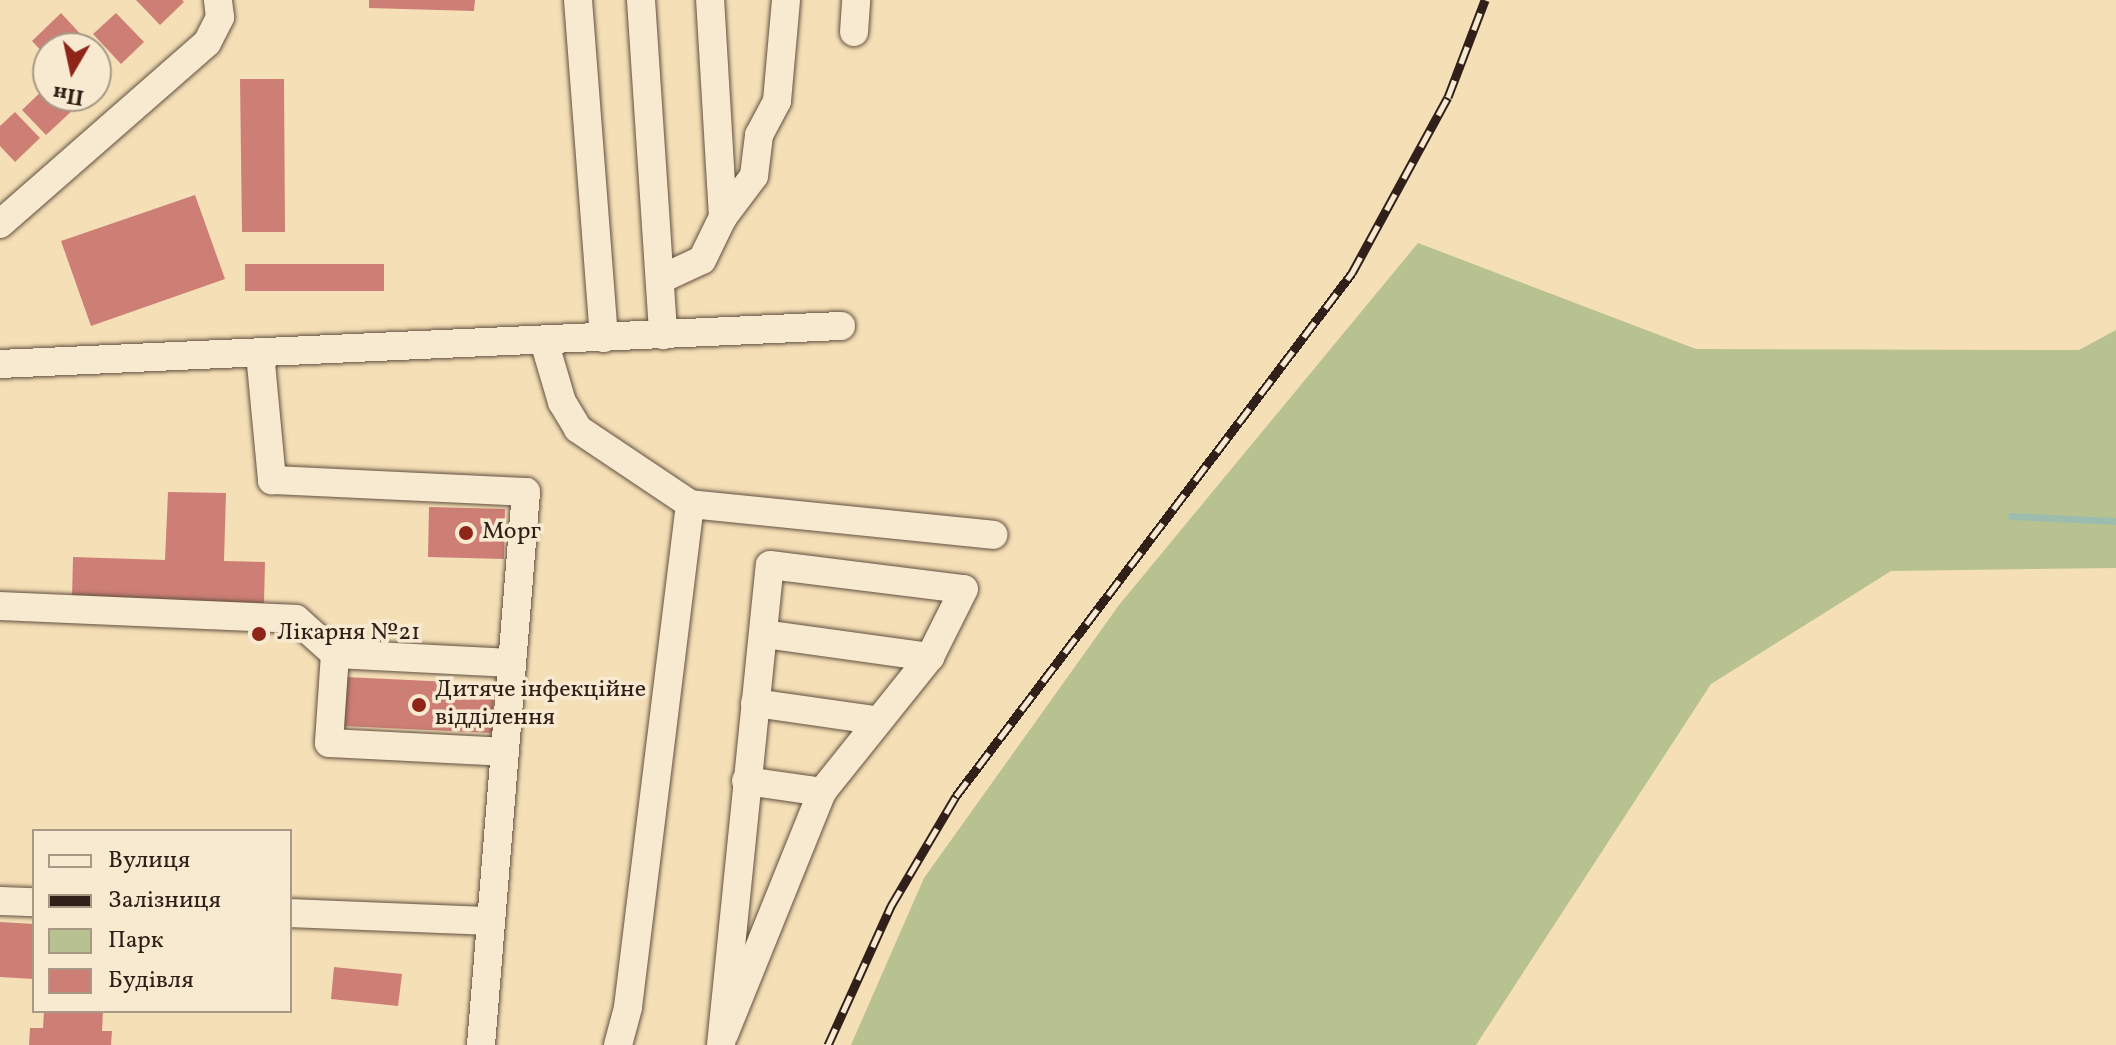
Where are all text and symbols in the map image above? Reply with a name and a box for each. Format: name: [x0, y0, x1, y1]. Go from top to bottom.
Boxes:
north arrow: [32, 32, 112, 112]
text: Пн: [51, 76, 86, 112]
place label: Морг: [482, 519, 541, 547]
marker: Морг: [457, 524, 475, 542]
place label: Лікарня №21: [277, 620, 420, 648]
marker: Лікарня №21: [248, 623, 270, 645]
place label: Дитяче інфекційне відділення: [435, 677, 646, 733]
marker: Дитяче інфекційне відділення: [410, 696, 428, 714]
legend: [32, 829, 292, 1013]
text: Вулиця: [108, 844, 190, 878]
text: Залізниця: [108, 884, 221, 918]
text: Парк: [108, 924, 164, 958]
text: Будівля: [108, 964, 194, 998]

